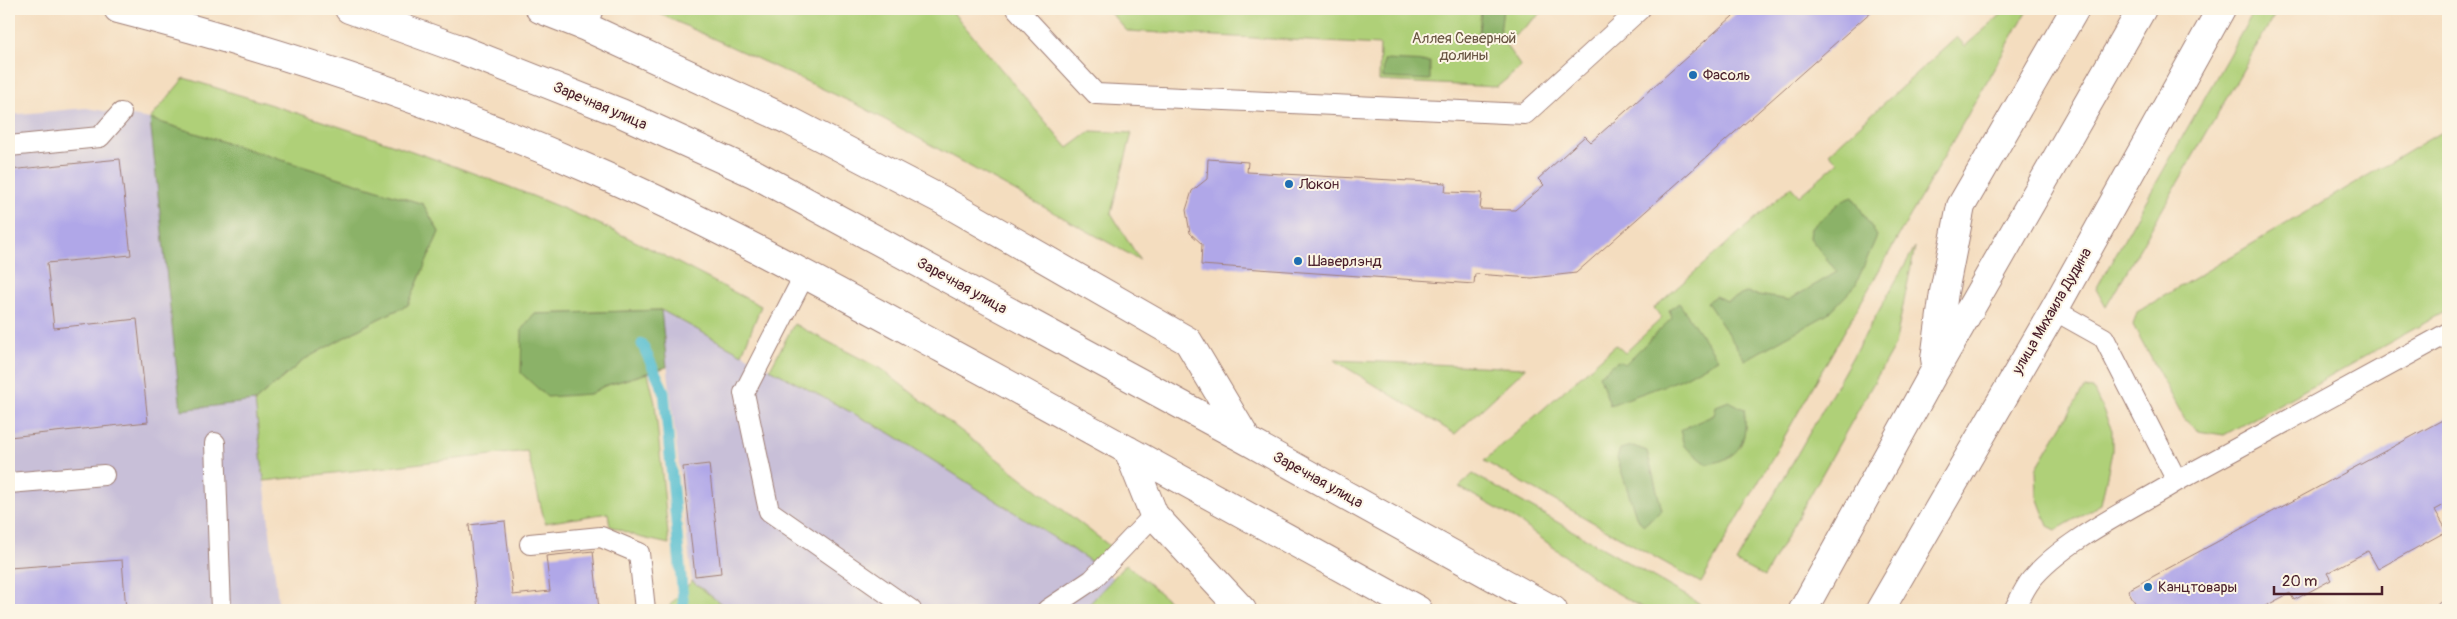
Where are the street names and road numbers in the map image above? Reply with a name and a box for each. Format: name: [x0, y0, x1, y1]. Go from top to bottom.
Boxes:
street label: Заречная улица: [550, 78, 650, 134]
street label: улица Михаила Дудина: [2008, 244, 2096, 378]
street label: Заречная улица: [914, 253, 1010, 319]
street label: Заречная улица: [1270, 447, 1366, 513]

